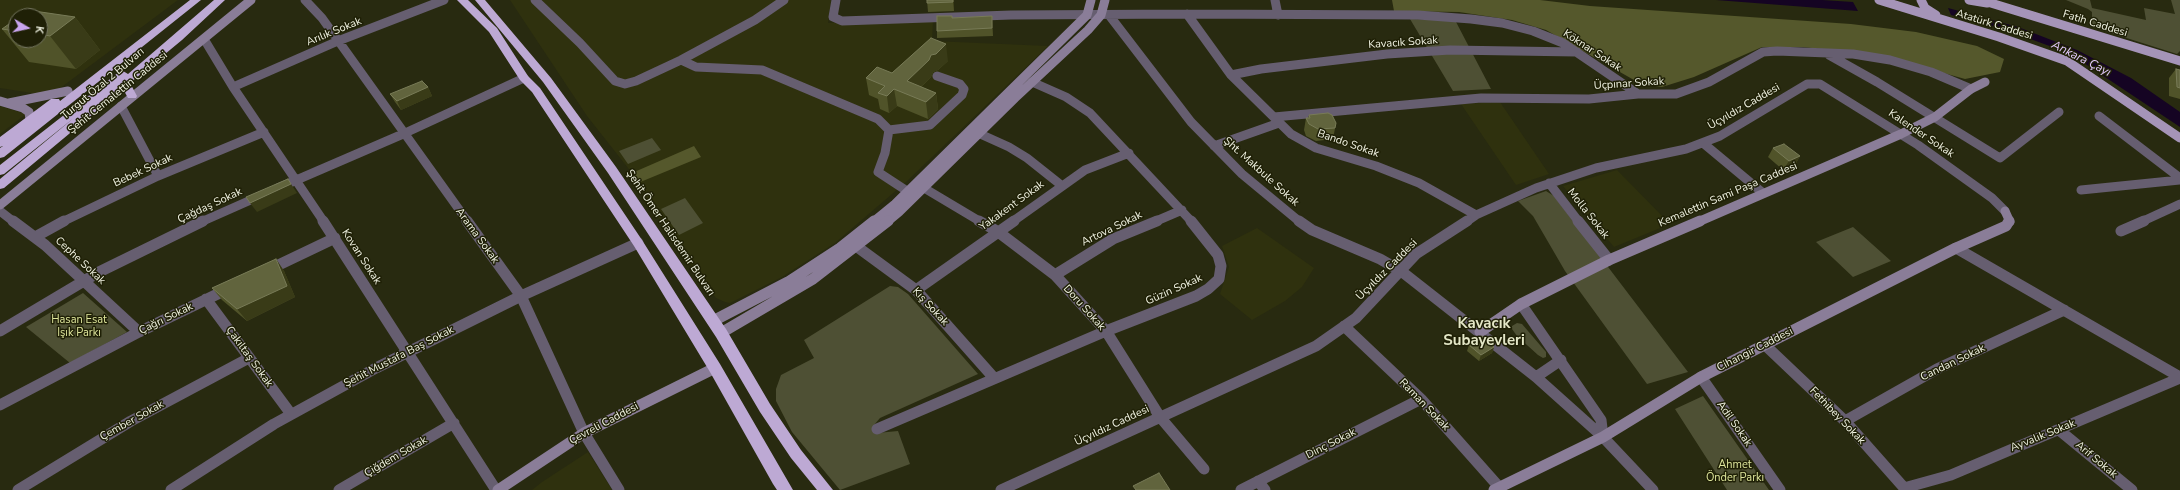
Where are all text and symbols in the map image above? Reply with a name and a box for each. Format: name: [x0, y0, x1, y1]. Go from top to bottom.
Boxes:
street label: Atatürk Caddesi: [1954, 7, 2034, 43]
north arrow: [8, 8, 48, 48]
street label: Fatih Caddesi: [2061, 8, 2129, 40]
street label: Arılık Sokak: [305, 15, 363, 49]
text: K: [31, 25, 47, 35]
street label: Köknar Sokak: [1560, 27, 1624, 75]
street label: Kavacık Sokak: [1368, 34, 1438, 52]
water label: Ankara Çayı: [2049, 38, 2113, 80]
street label: Turgut Özal 2 Bulvarı: [59, 45, 147, 123]
street label: Şehit Cemalettin Caddesi: [66, 49, 170, 137]
street label: Üçpınar Sokak: [1593, 75, 1665, 93]
street label: Üçyıldız Caddesi: [1706, 81, 1782, 133]
street label: Kalender Sokak: [1886, 107, 1956, 161]
street label: Bando Sokak: [1315, 127, 1381, 161]
street label: Şht. Makbule Sokak: [1220, 135, 1302, 209]
street label: Bebek Sokak: [111, 152, 175, 190]
street label: Kemalettin Sami Paşa Caddesi: [1657, 160, 1799, 230]
street label: Şehit Ömer Halisdemir Bulvarı: [623, 167, 717, 299]
street label: Yakakent Sokak: [977, 178, 1047, 234]
street label: Çağdaş Sokak: [176, 185, 244, 227]
street label: Molla Sokak: [1564, 186, 1612, 242]
street label: Arama Sokak: [452, 206, 502, 266]
street label: Artova Sokak: [1079, 209, 1145, 249]
street label: Kovan Sokak: [338, 227, 384, 287]
street label: Cephe Sokak: [52, 234, 108, 288]
street label: Üçyıldız Caddesi: [1354, 237, 1420, 303]
street label: Güzin Sokak: [1144, 272, 1204, 308]
street label: Doru Sokak: [1060, 282, 1108, 334]
street label: Kış Sokak: [909, 285, 951, 329]
street label: Çağrı Sokak: [137, 300, 195, 338]
park label: Hasan Esat Işık Parkı: [51, 313, 107, 339]
district label: Kavacık Subayevleri: [1443, 315, 1525, 350]
street label: Şehit Mustafa Baş Sokak: [342, 323, 456, 391]
street label: Çakıltaş Sokak: [223, 324, 275, 390]
street label: Cihangir Caddesi: [1715, 325, 1795, 375]
street label: Candan Sokak: [1919, 342, 1987, 384]
street label: Raman Sokak: [1396, 376, 1452, 434]
street label: Fethibey Sokak: [1806, 385, 1868, 447]
street label: Çember Sokak: [98, 398, 166, 444]
street label: Adil Sokak: [1713, 399, 1755, 449]
street label: Çevreli Caddesi: [567, 400, 641, 448]
street label: Üçyıldız Caddesi: [1073, 403, 1151, 449]
street label: Ayvalık Sokak: [2009, 417, 2077, 455]
street label: Dinç Sokak: [1304, 426, 1358, 462]
street label: Çiğdem Sokak: [362, 434, 430, 480]
street label: Arif Sokak: [2072, 439, 2120, 481]
park label: Ahmet Önder Parkı: [1706, 458, 1764, 484]

